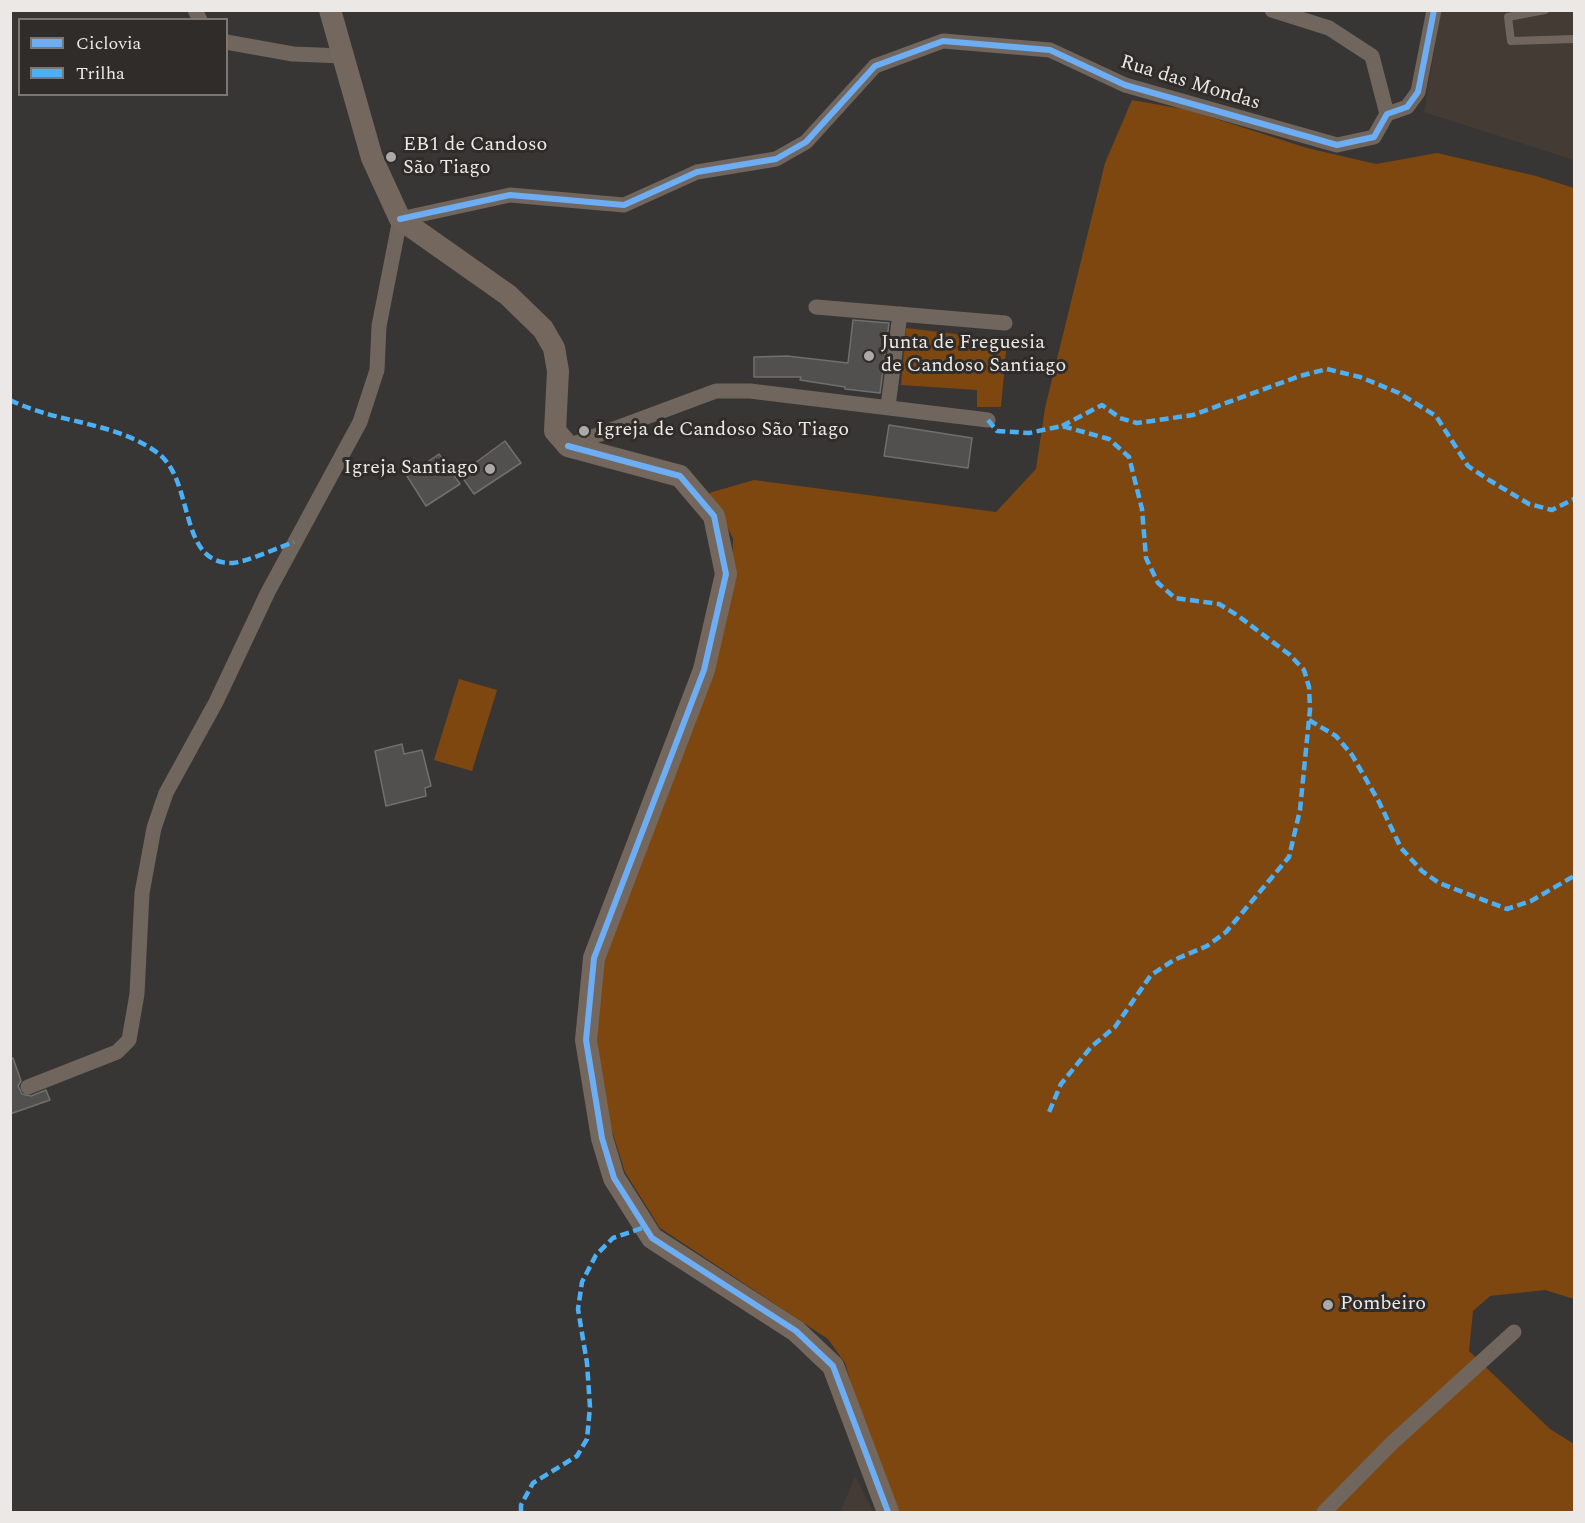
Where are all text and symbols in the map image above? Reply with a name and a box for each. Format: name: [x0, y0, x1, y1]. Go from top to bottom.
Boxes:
legend: [18, 18, 228, 96]
text: Ciclovia: [76, 30, 141, 57]
street label: Rua das Mondas: [1117, 51, 1263, 117]
text: Trilha: [76, 60, 125, 87]
place label: EB1 de Candoso São Tiago: [403, 134, 547, 181]
marker: EB1 de Candoso São Tiago: [384, 150, 398, 164]
place label: Junta de Freguesia de Candoso Santiago: [881, 332, 1066, 379]
marker: Junta de Freguesia de Candoso Santiago: [862, 349, 876, 363]
place label: Igreja de Candoso São Tiago: [596, 419, 849, 443]
marker: Igreja de Candoso São Tiago: [577, 424, 591, 438]
place label: Igreja Santiago: [344, 457, 478, 481]
marker: Igreja Santiago: [483, 462, 497, 476]
place label: Pombeiro: [1340, 1293, 1426, 1317]
marker: Pombeiro: [1321, 1298, 1335, 1312]

